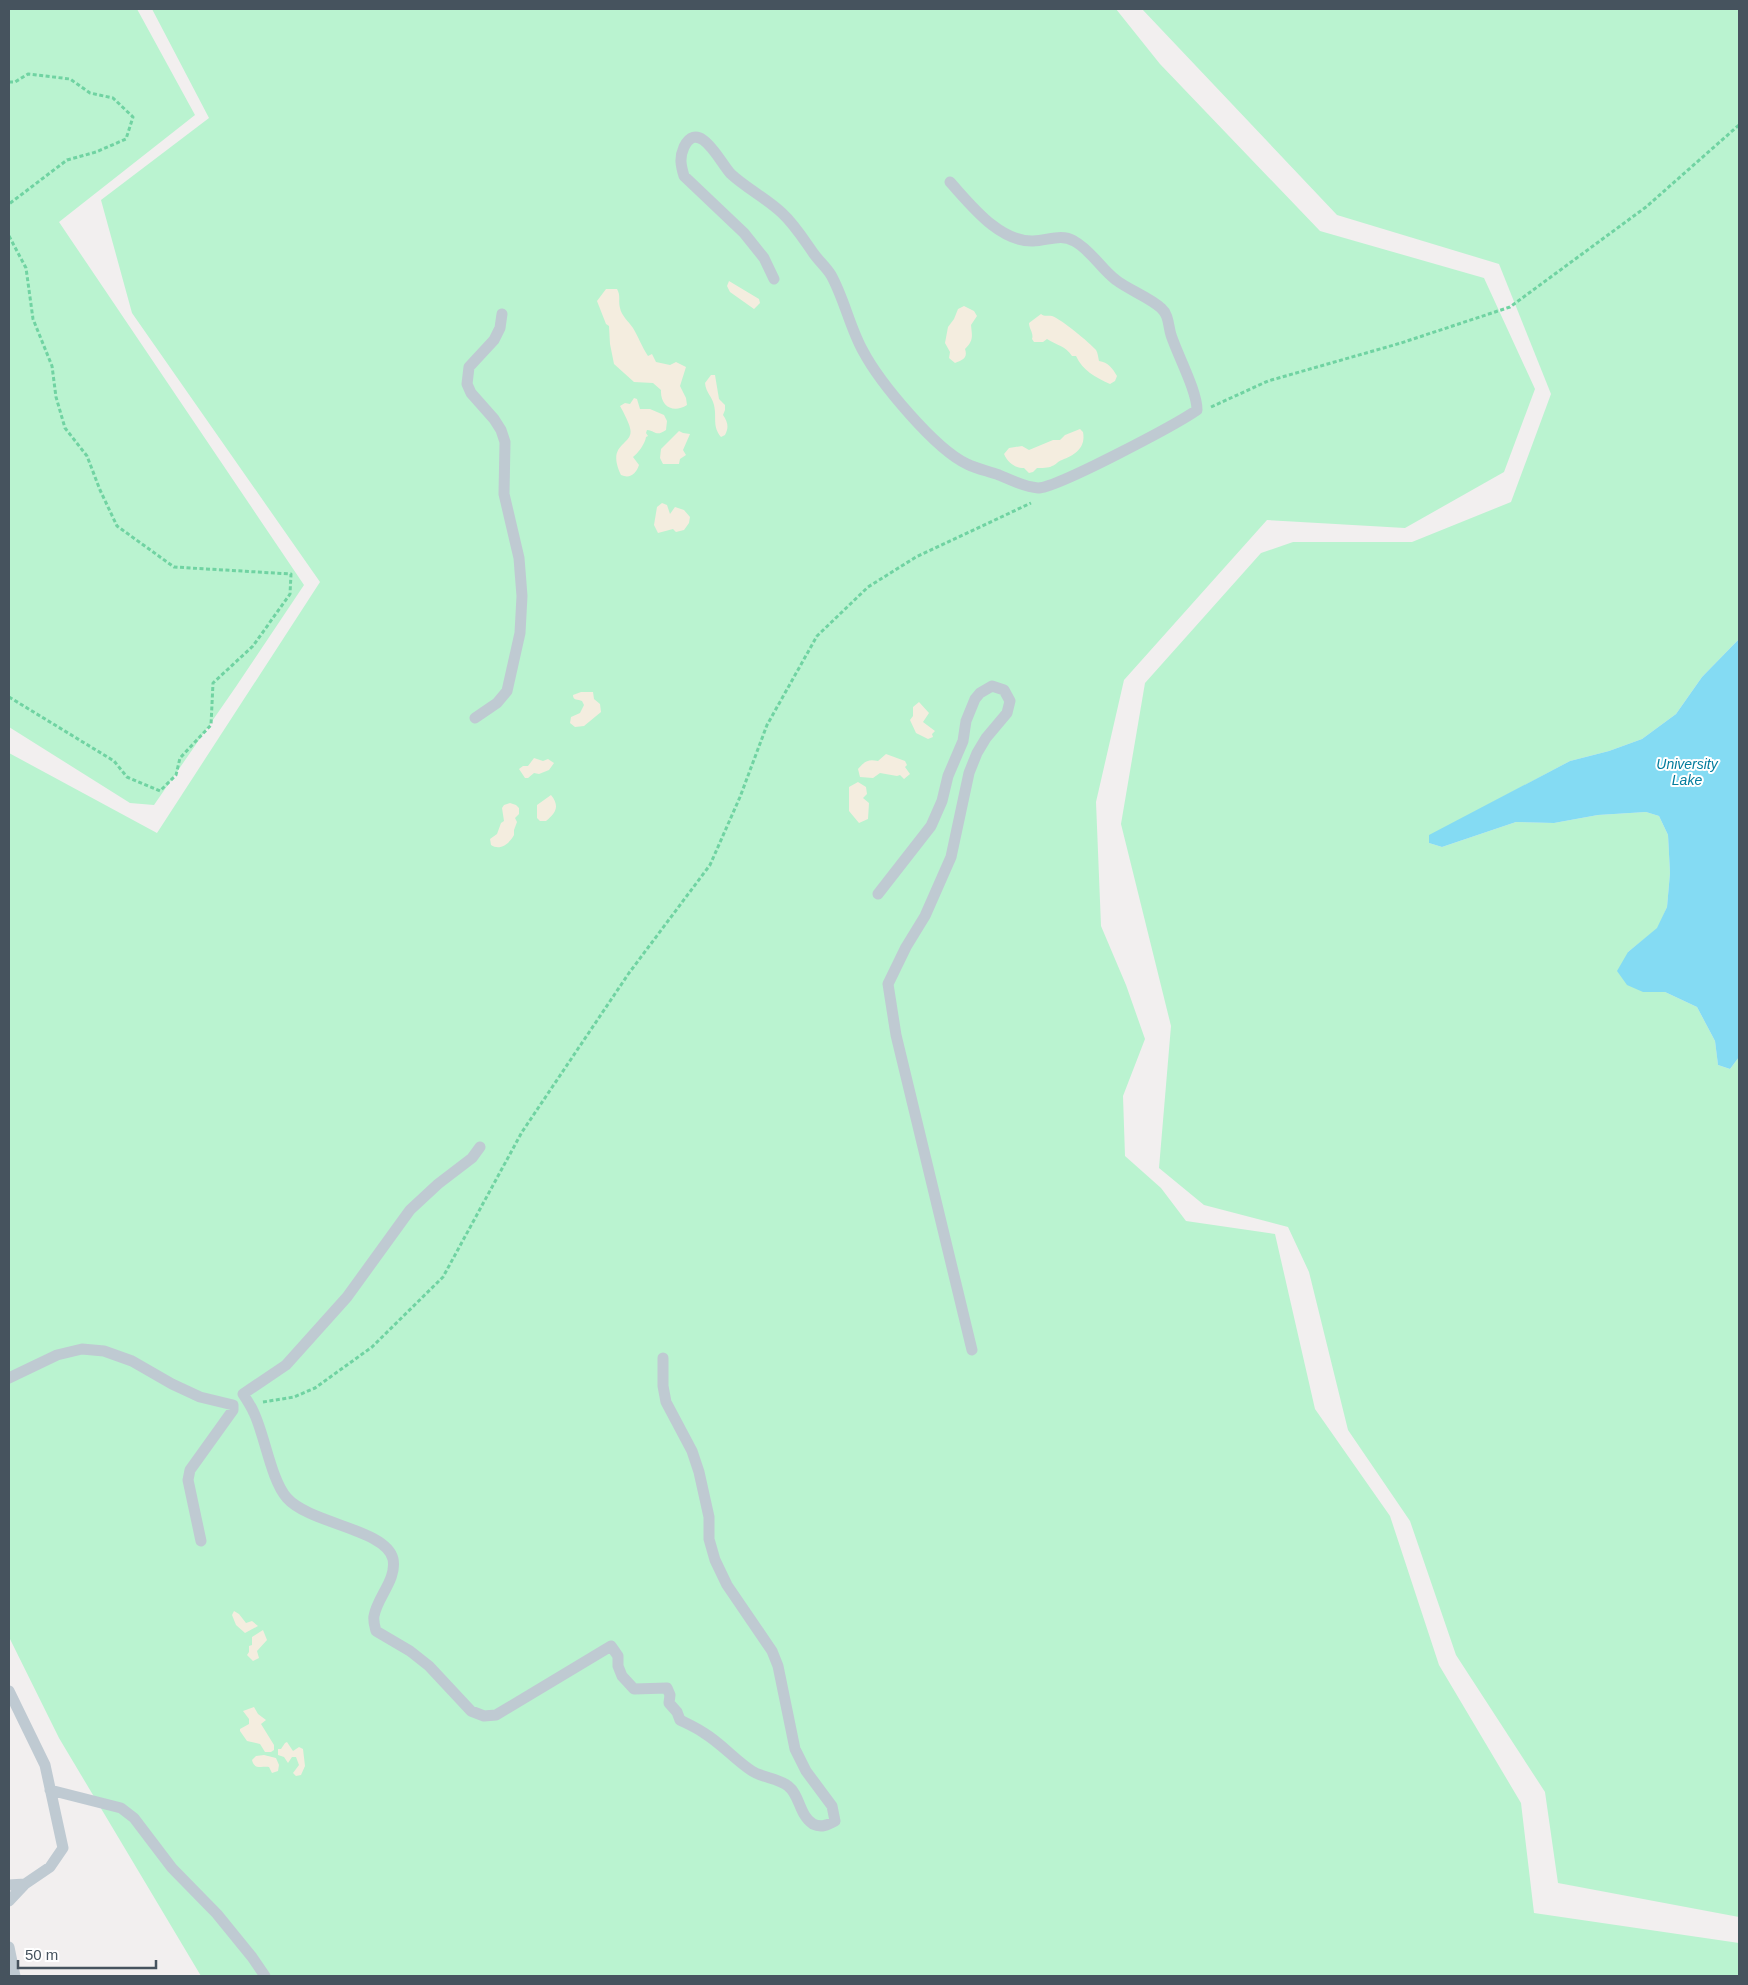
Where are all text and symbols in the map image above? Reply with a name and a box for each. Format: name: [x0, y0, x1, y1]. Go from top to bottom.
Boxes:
water label: University Lake: [1656, 756, 1719, 788]
scale bar: [18, 1938, 155, 1970]
text: 50 m: [25, 1946, 58, 1963]

